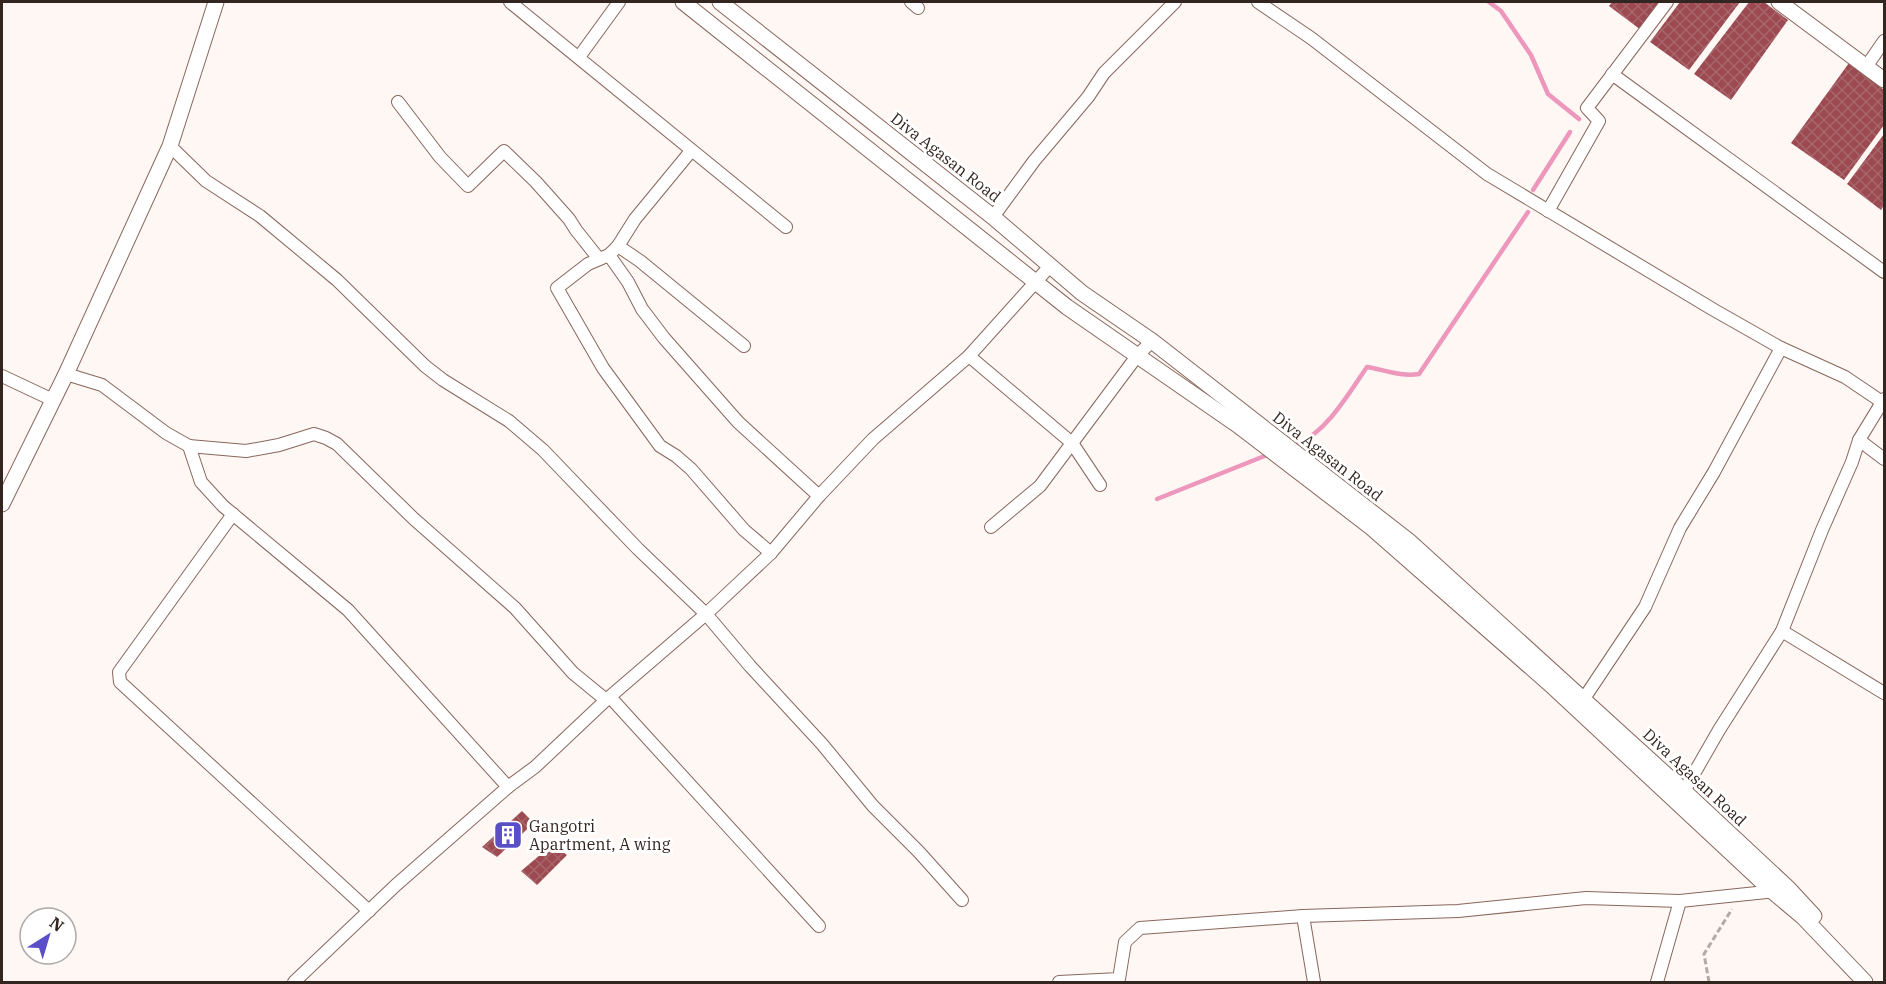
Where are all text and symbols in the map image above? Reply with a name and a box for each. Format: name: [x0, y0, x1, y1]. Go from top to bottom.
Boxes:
street label: Diva Agasan Road: [887, 108, 1005, 206]
street label: Diva Agasan Road: [1269, 407, 1387, 505]
street label: Diva Agasan Road: [1639, 724, 1751, 830]
place label: Gangotri Apartment, A wing: [529, 816, 671, 854]
building icon: Gangotri Apartment, A wing: [492, 819, 524, 851]
north arrow: [18, 906, 78, 966]
text: N: [46, 912, 68, 936]

